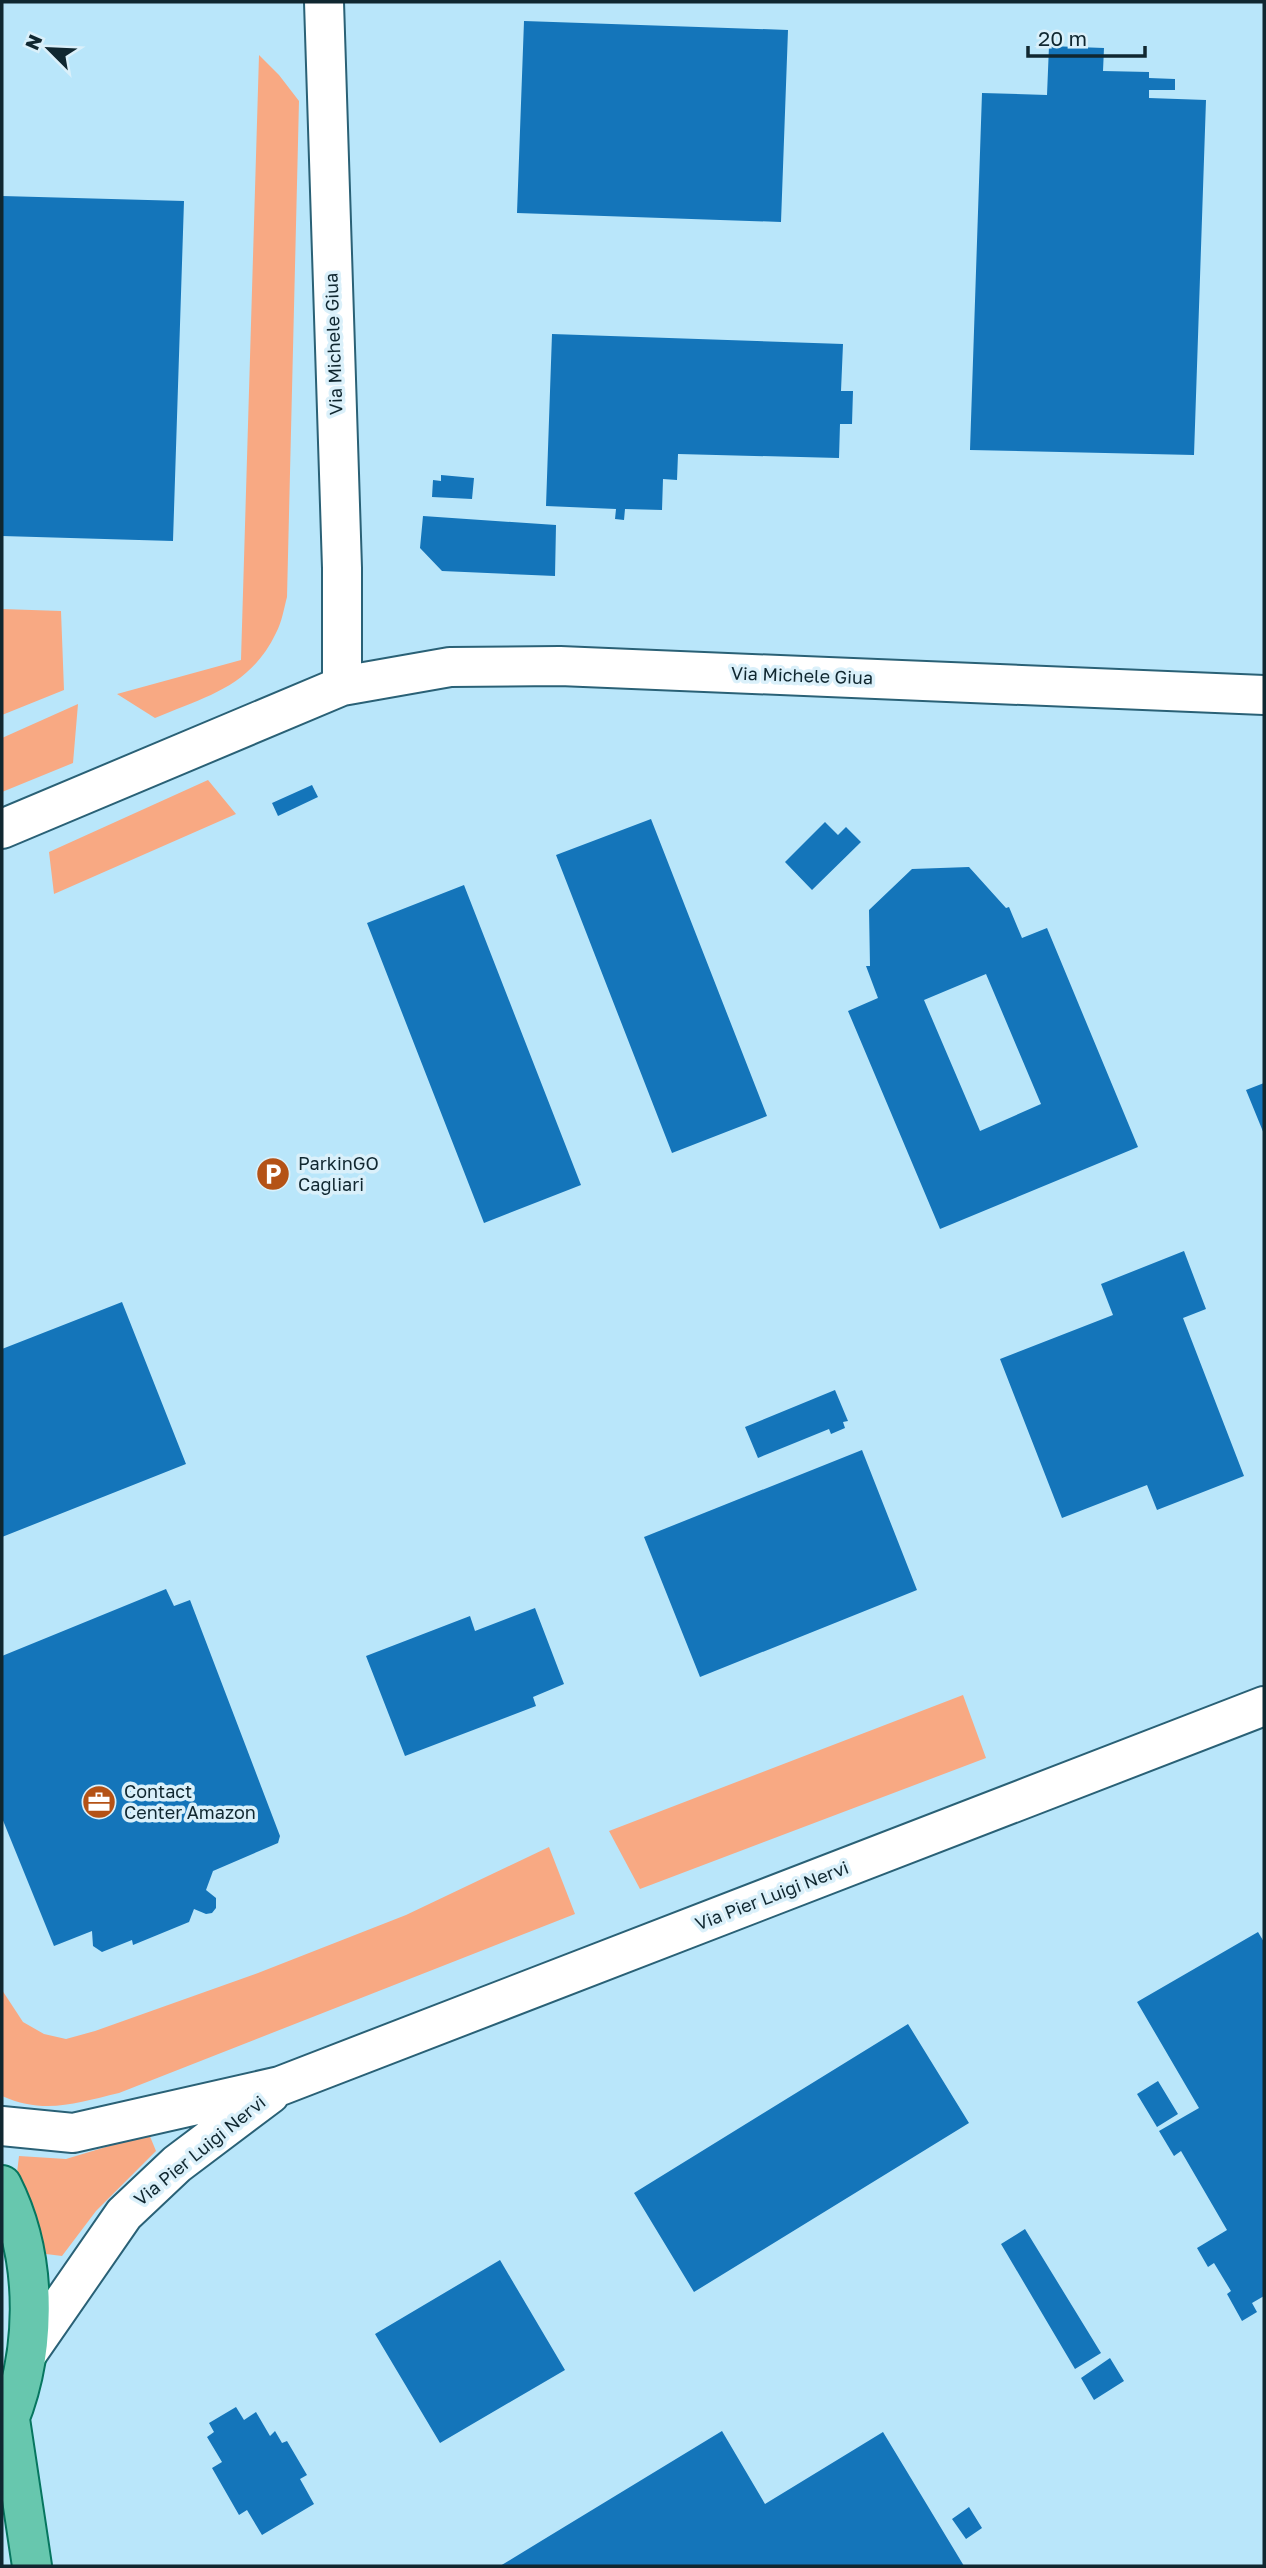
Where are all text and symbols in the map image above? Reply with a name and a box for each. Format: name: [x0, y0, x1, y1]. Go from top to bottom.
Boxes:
north arrow: [14, 14, 84, 84]
scale bar: [1028, 14, 1145, 58]
text: 20 m: [1038, 25, 1087, 51]
text: N: [20, 31, 46, 53]
street label: Via Michele Giua: [320, 273, 346, 416]
street label: Via Michele Giua: [731, 662, 874, 688]
place label: ParkinGO Cagliari: [298, 1152, 379, 1195]
parking icon: ParkinGO Cagliari: [254, 1155, 292, 1193]
place label: Contact Center Amazon: [124, 1780, 256, 1823]
office icon: Contact Center Amazon: [80, 1783, 118, 1821]
street label: Via Pier Luigi Nervi: [692, 1856, 852, 1934]
street label: Via Pier Luigi Nervi: [129, 2090, 270, 2210]

